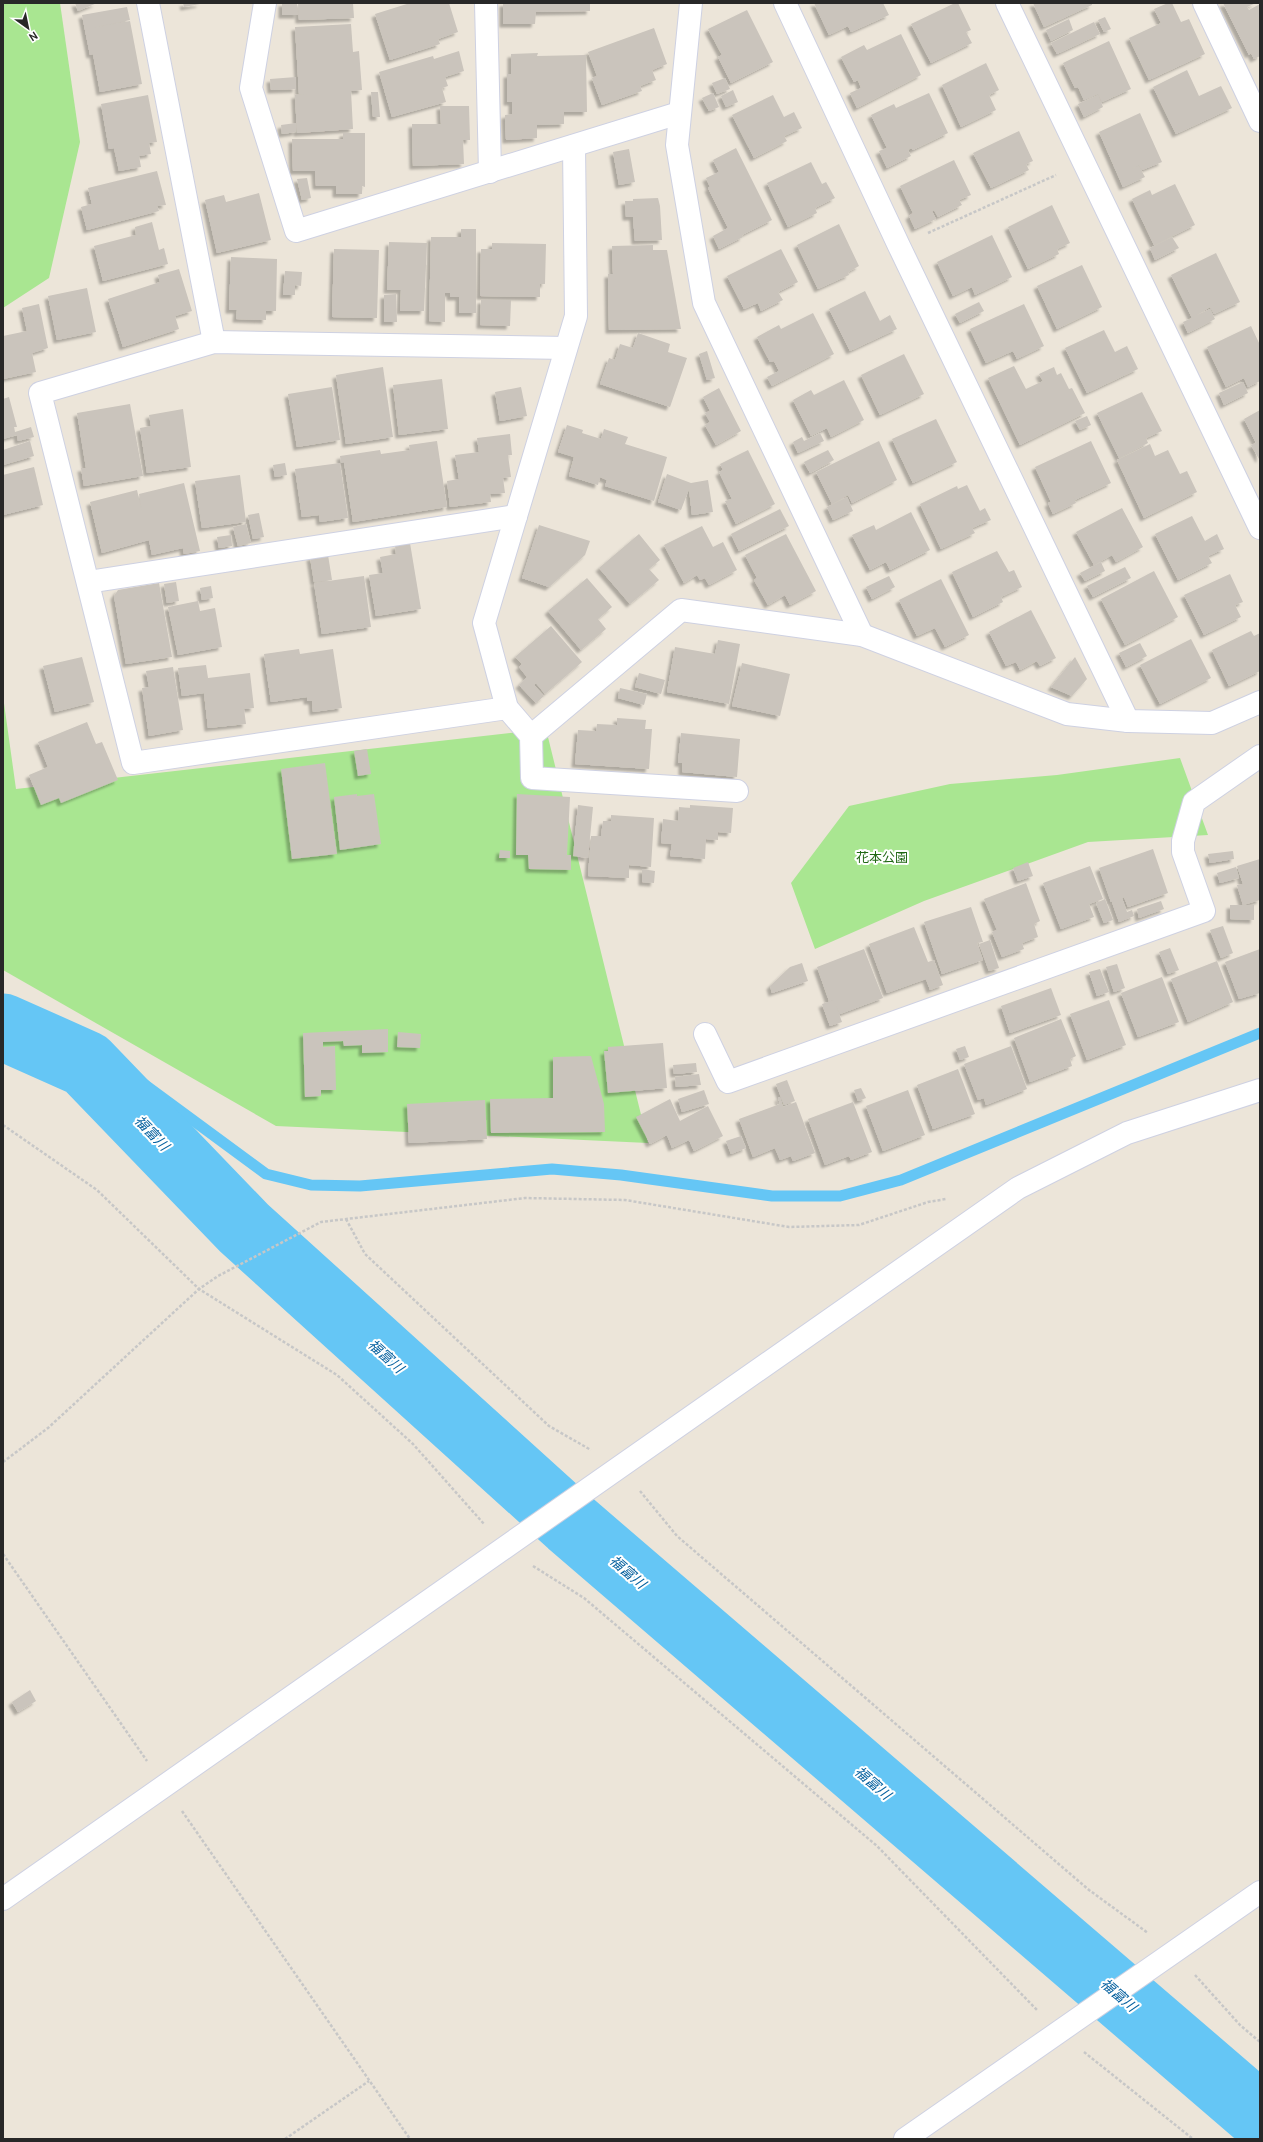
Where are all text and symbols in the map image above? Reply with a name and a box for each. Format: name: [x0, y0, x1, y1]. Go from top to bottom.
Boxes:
north arrow: [8, 8, 48, 48]
text: N: [26, 28, 41, 44]
park label: 花本公園: [856, 849, 908, 865]
water label: 福富川: [131, 1112, 174, 1156]
water label: 福富川: [364, 1335, 409, 1378]
water label: 福富川: [606, 1551, 651, 1594]
water label: 福富川: [851, 1762, 896, 1805]
water label: 福富川: [1097, 1974, 1142, 2017]

